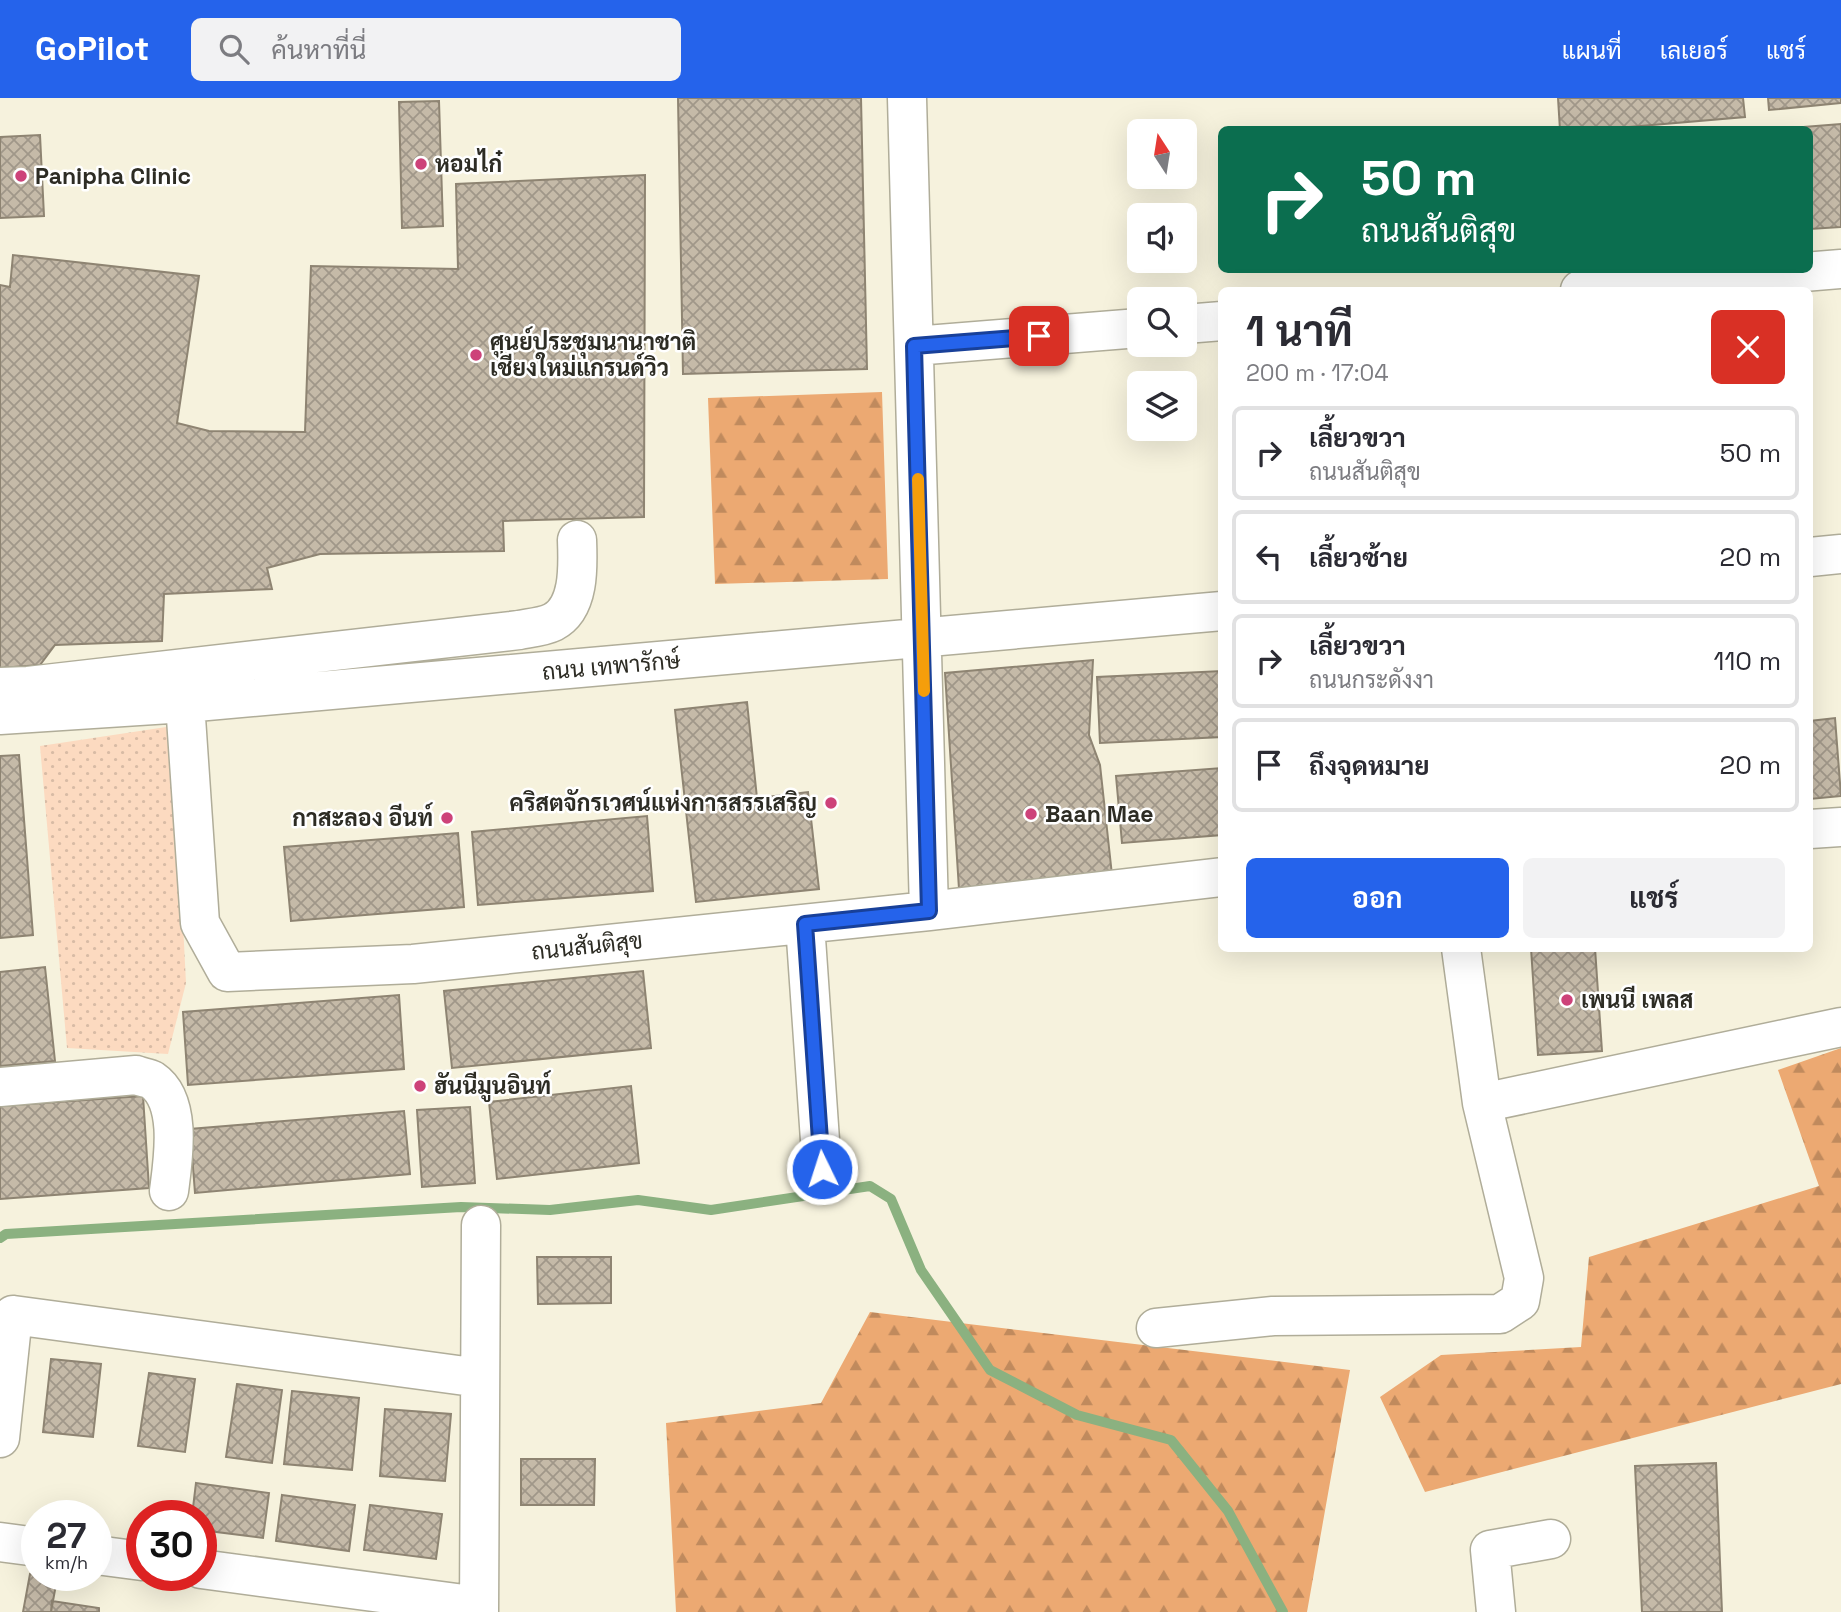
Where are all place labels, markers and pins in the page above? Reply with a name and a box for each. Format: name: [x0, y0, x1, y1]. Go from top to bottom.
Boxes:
place label: หอมไก๋: [435, 148, 503, 179]
marker: หอมไก๋: [413, 156, 429, 172]
place label: Panipha Clinic: [35, 161, 191, 191]
marker: Panipha Clinic: [13, 168, 29, 184]
pin: [1009, 306, 1069, 366]
place label: ศูนย์ประชุมนานาชาติ เชียงใหม่แกรนด์วิว: [490, 326, 696, 383]
marker: ศูนย์ประชุมนานาชาติ เชียงใหม่แกรนด์วิว: [468, 347, 484, 363]
place label: คริสตจักรเวศน์แห่งการสรรเสริญ: [510, 787, 817, 818]
marker: คริสตจักรเวศน์แห่งการสรรเสริญ: [823, 795, 839, 811]
place label: Baan Mae: [1045, 799, 1154, 829]
place label: กาสะลอง อีนท์: [292, 802, 434, 833]
marker: Baan Mae: [1023, 806, 1039, 822]
marker: กาสะลอง อีนท์: [439, 810, 455, 826]
place label: เพนนี เพลส: [1581, 985, 1694, 1015]
marker: เพนนี เพลส: [1559, 992, 1575, 1008]
place label: ฮันนีมูนอินท์: [434, 1070, 552, 1102]
marker: ฮันนีมูนอินท์: [412, 1078, 428, 1094]

